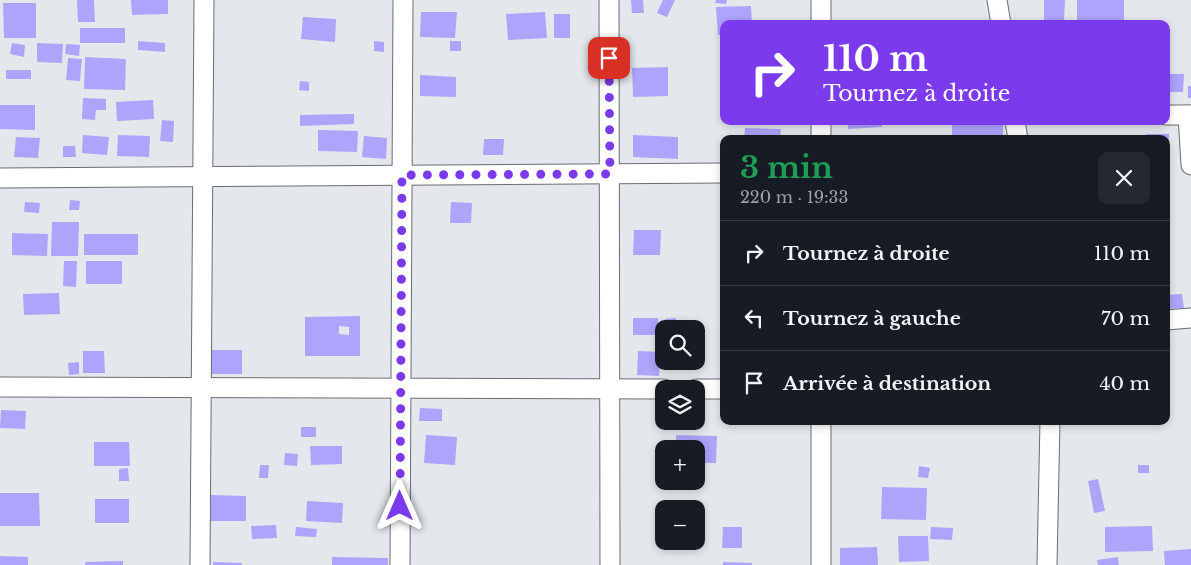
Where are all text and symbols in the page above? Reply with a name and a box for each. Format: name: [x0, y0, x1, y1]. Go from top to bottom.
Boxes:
pin: [588, 37, 630, 79]
text: 110 m: [823, 37, 928, 80]
icon: right: [740, 40, 805, 105]
icon: arrive: [595, 44, 623, 72]
text: Tournez à droite: [823, 80, 1010, 107]
text: 3 min: [740, 149, 833, 186]
button: close: [1098, 152, 1150, 204]
text: 220 m · 19:33: [740, 187, 848, 207]
icon: right: [740, 239, 768, 267]
text: Tournez à droite: [783, 242, 950, 265]
text: 110 m: [1094, 242, 1150, 265]
icon: left: [740, 304, 768, 332]
text: Tournez à gauche: [783, 307, 961, 330]
text: 70 m: [1101, 307, 1150, 330]
map controls: [655, 320, 705, 550]
button: search: [655, 320, 705, 370]
icon: arrive: [740, 369, 768, 397]
text: Arrivée à destination: [783, 372, 991, 395]
text: 40 m: [1099, 372, 1150, 395]
button: layers: [655, 380, 705, 430]
button: +: [655, 440, 705, 490]
position arrow: [373, 479, 425, 531]
button: −: [655, 500, 705, 550]

